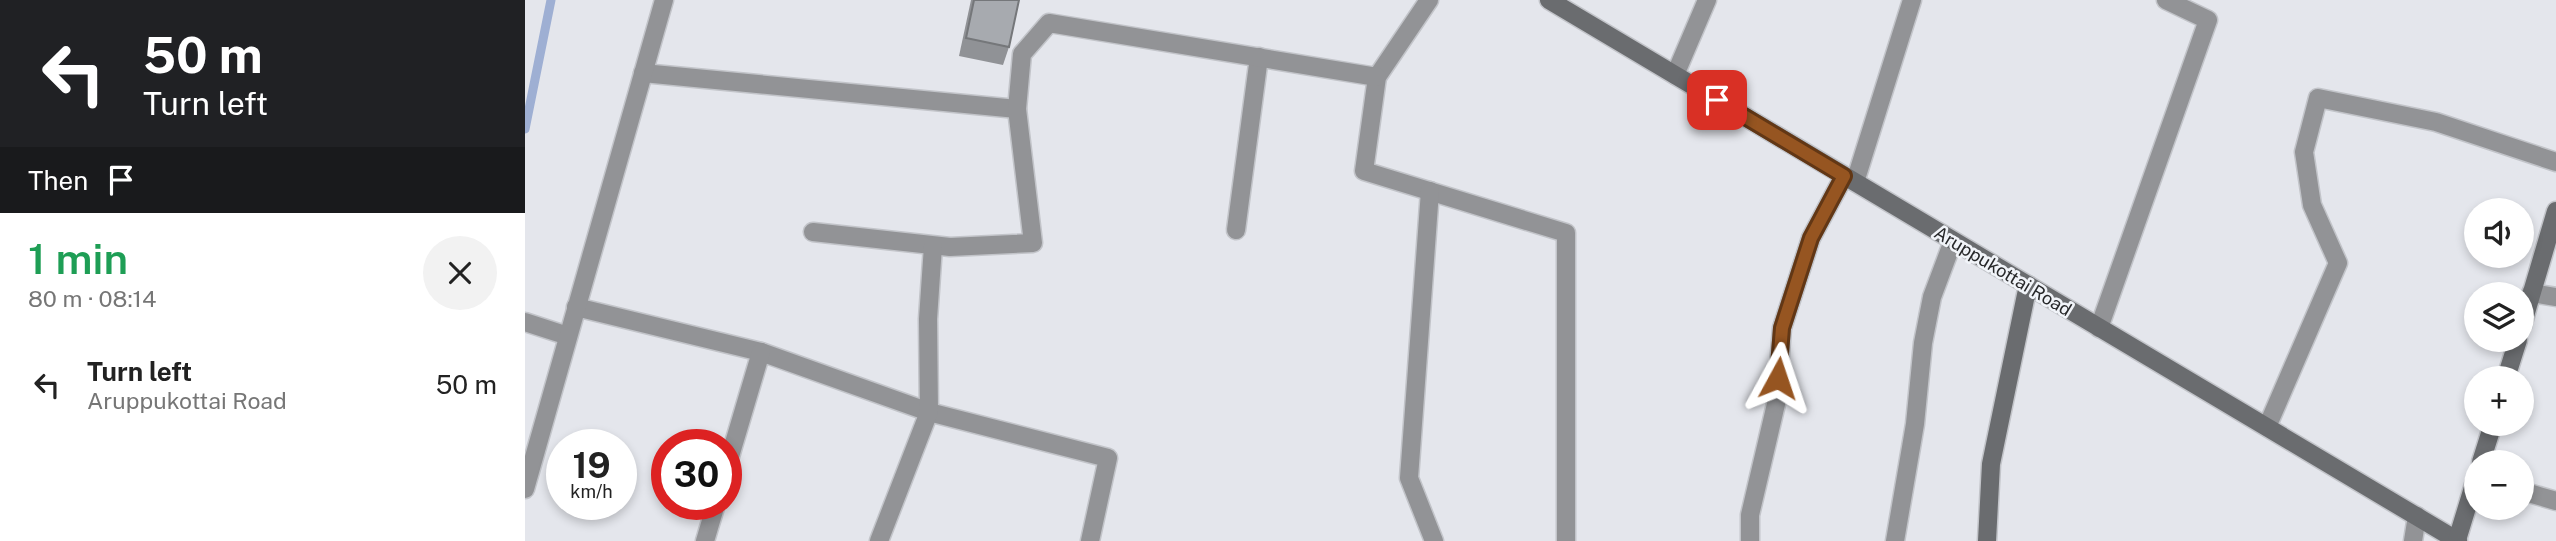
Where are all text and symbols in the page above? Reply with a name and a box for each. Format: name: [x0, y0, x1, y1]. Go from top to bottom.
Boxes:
text: 50 m: [143, 26, 263, 84]
icon: left: [28, 28, 119, 119]
pin: [1687, 70, 1747, 130]
icon: arrive: [1698, 81, 1736, 119]
text: Turn left: [143, 85, 268, 122]
icon: arrive: [102, 161, 140, 199]
text: Then: [28, 165, 88, 196]
map controls: [2464, 198, 2534, 520]
button: sound: [2464, 198, 2534, 268]
street label: Aruppukottai Road: [1931, 222, 2075, 320]
text: 1 min: [28, 234, 128, 283]
button: close: [423, 236, 497, 310]
button: layers: [2464, 282, 2534, 352]
text: 80 m · 08:14: [28, 285, 156, 312]
position arrow: [1741, 341, 1815, 415]
text: Turn left: [87, 356, 192, 387]
icon: left: [28, 366, 66, 404]
button: +: [2464, 366, 2534, 436]
text: 50 m: [436, 369, 497, 400]
text: Aruppukottai Road: [87, 387, 287, 414]
speed limit sign: 30: [651, 429, 742, 520]
text: 19: [572, 445, 611, 486]
button: −: [2464, 450, 2534, 520]
text: km/h: [570, 481, 613, 502]

